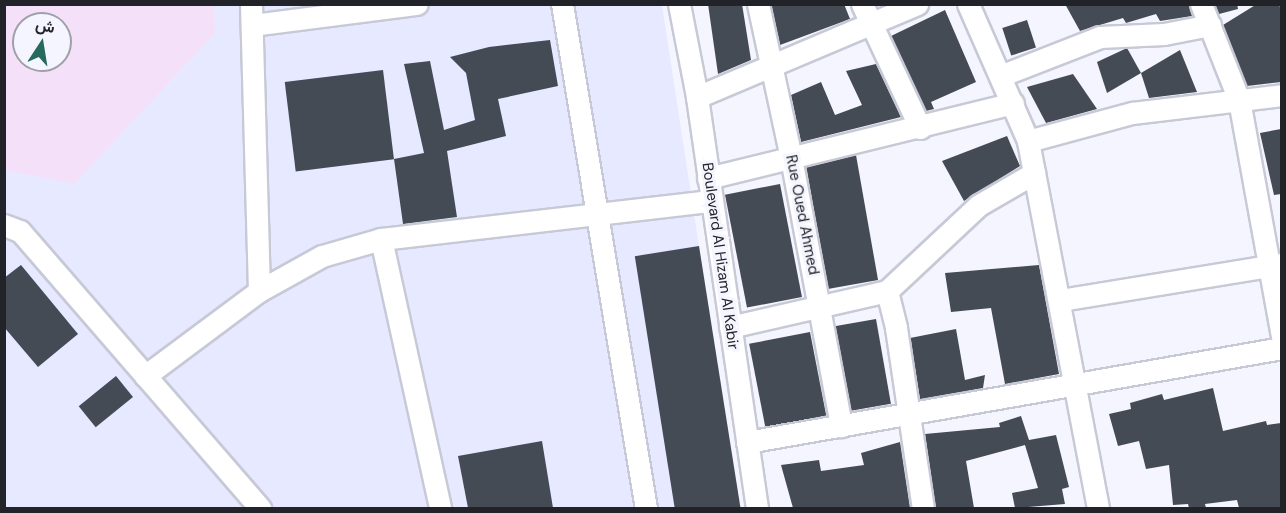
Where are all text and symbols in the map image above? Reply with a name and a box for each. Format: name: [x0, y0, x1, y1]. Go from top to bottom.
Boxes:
north arrow: [12, 12, 72, 72]
text: ش: [34, 14, 57, 38]
street label: Rue Oued Ahmed: [782, 153, 822, 277]
street label: Boulevard Al Hizam Al Kabir: [698, 161, 742, 351]

